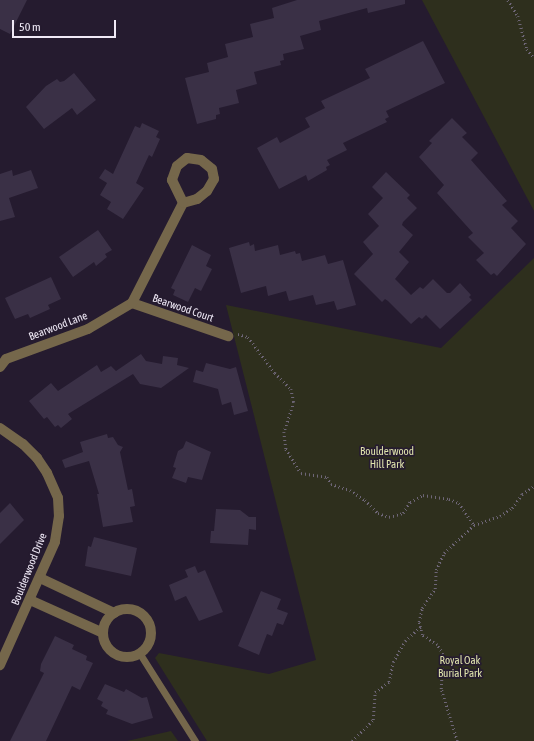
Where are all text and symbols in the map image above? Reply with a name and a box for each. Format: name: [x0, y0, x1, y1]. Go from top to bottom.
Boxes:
scale bar: [14, 12, 118, 38]
text: 50 m: [19, 20, 41, 34]
street label: Bearwood Court: [151, 291, 215, 325]
street label: Bearwood Lane: [27, 309, 89, 343]
park label: Boulderwood Hill Park: [360, 445, 414, 471]
street label: Boulderwood Drive: [8, 531, 50, 607]
park label: Royal Oak Burial Park: [438, 654, 482, 680]

